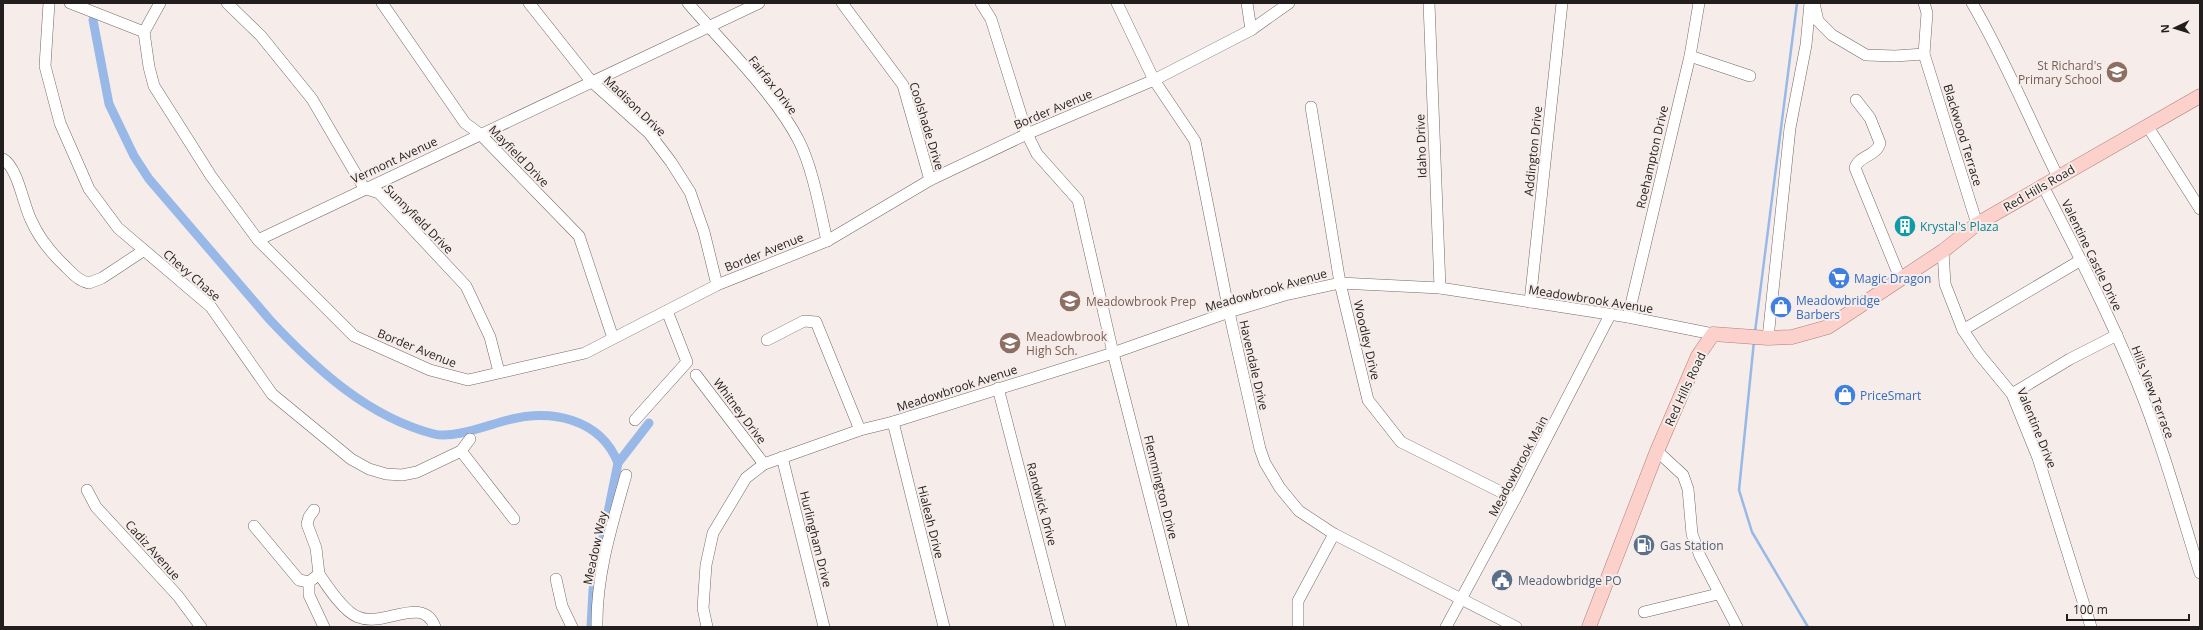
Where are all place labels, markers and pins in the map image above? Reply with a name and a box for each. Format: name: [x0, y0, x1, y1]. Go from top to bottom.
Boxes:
place label: St Richard's Primary School: [2018, 57, 2102, 88]
school or university icon: St Richard's Primary School: [2104, 59, 2130, 85]
building icon: Krystal's Plaza: [1892, 213, 1918, 239]
place label: Krystal's Plaza: [1920, 218, 1999, 235]
supermarket icon: Magic Dragon: [1826, 265, 1852, 291]
place label: Magic Dragon: [1854, 270, 1931, 287]
school or university icon: Meadowbrook Prep: [1057, 288, 1083, 314]
place label: Meadowbridge Barbers: [1796, 292, 1880, 323]
place label: Meadowbrook Prep: [1086, 293, 1196, 310]
shop icon: Meadowbridge Barbers: [1768, 294, 1794, 320]
place label: Meadowbrook High Sch.: [1026, 328, 1108, 359]
school or university icon: Meadowbrook High Sch.: [997, 330, 1023, 356]
shop icon: PriceSmart: [1832, 382, 1858, 408]
place label: PriceSmart: [1860, 387, 1921, 404]
fuel station icon: Gas Station: [1631, 532, 1657, 558]
place label: Gas Station: [1660, 537, 1724, 554]
public building icon: Meadowbridge PO: [1489, 567, 1515, 593]
place label: Meadowbridge PO: [1518, 572, 1622, 589]

